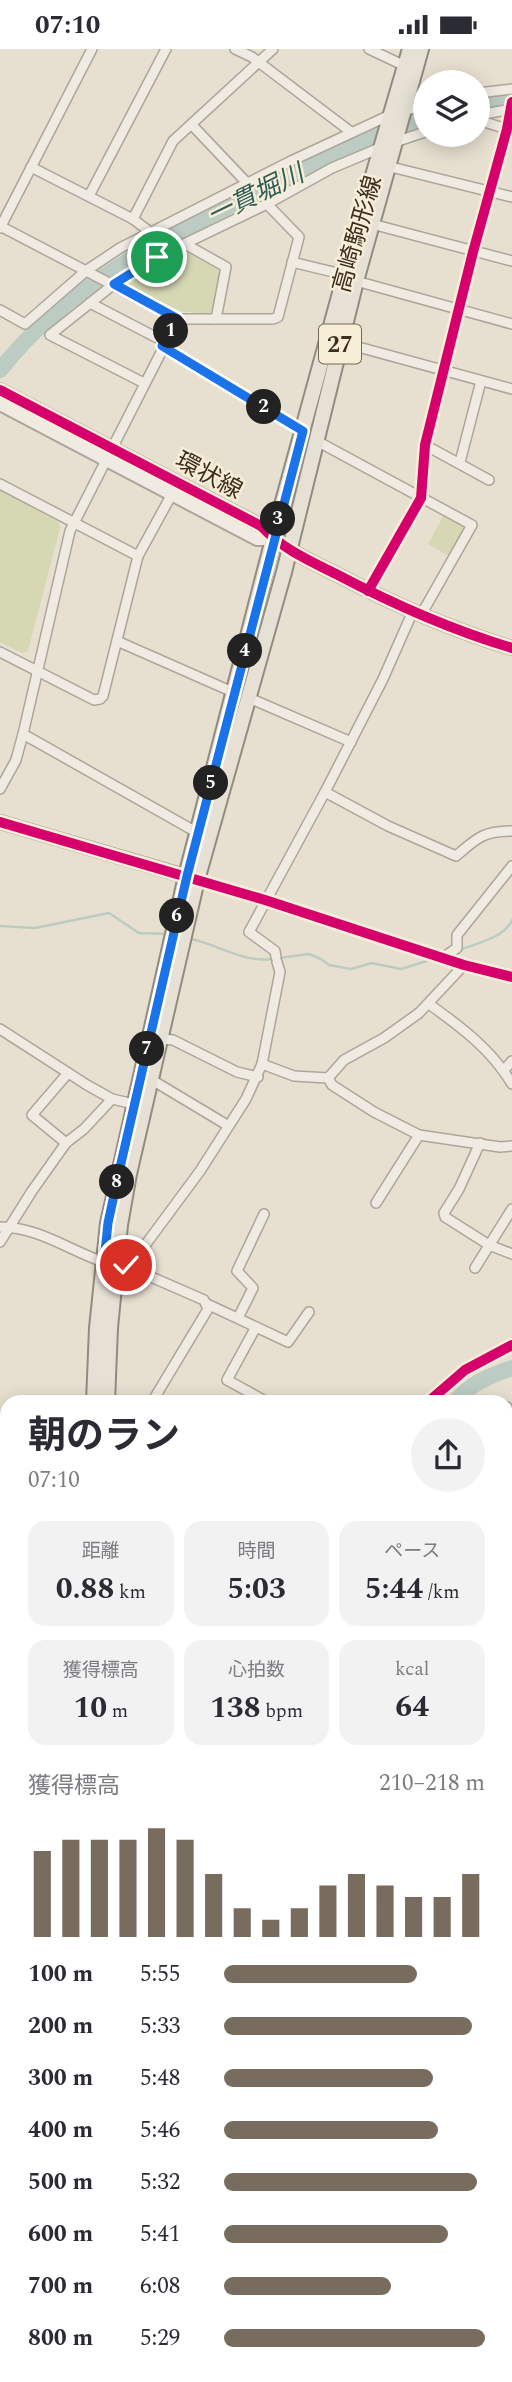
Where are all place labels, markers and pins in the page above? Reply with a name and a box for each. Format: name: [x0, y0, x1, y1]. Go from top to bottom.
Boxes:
pin: [127, 227, 187, 287]
pin: 1: [154, 313, 188, 349]
pin: 2: [246, 389, 282, 425]
pin: 3: [260, 501, 296, 537]
pin: 4: [228, 633, 262, 669]
pin: 5: [194, 765, 228, 801]
pin: 6: [160, 899, 194, 933]
pin: 7: [130, 1031, 164, 1067]
pin: 8: [100, 1165, 134, 1199]
pin: [96, 1235, 156, 1295]

